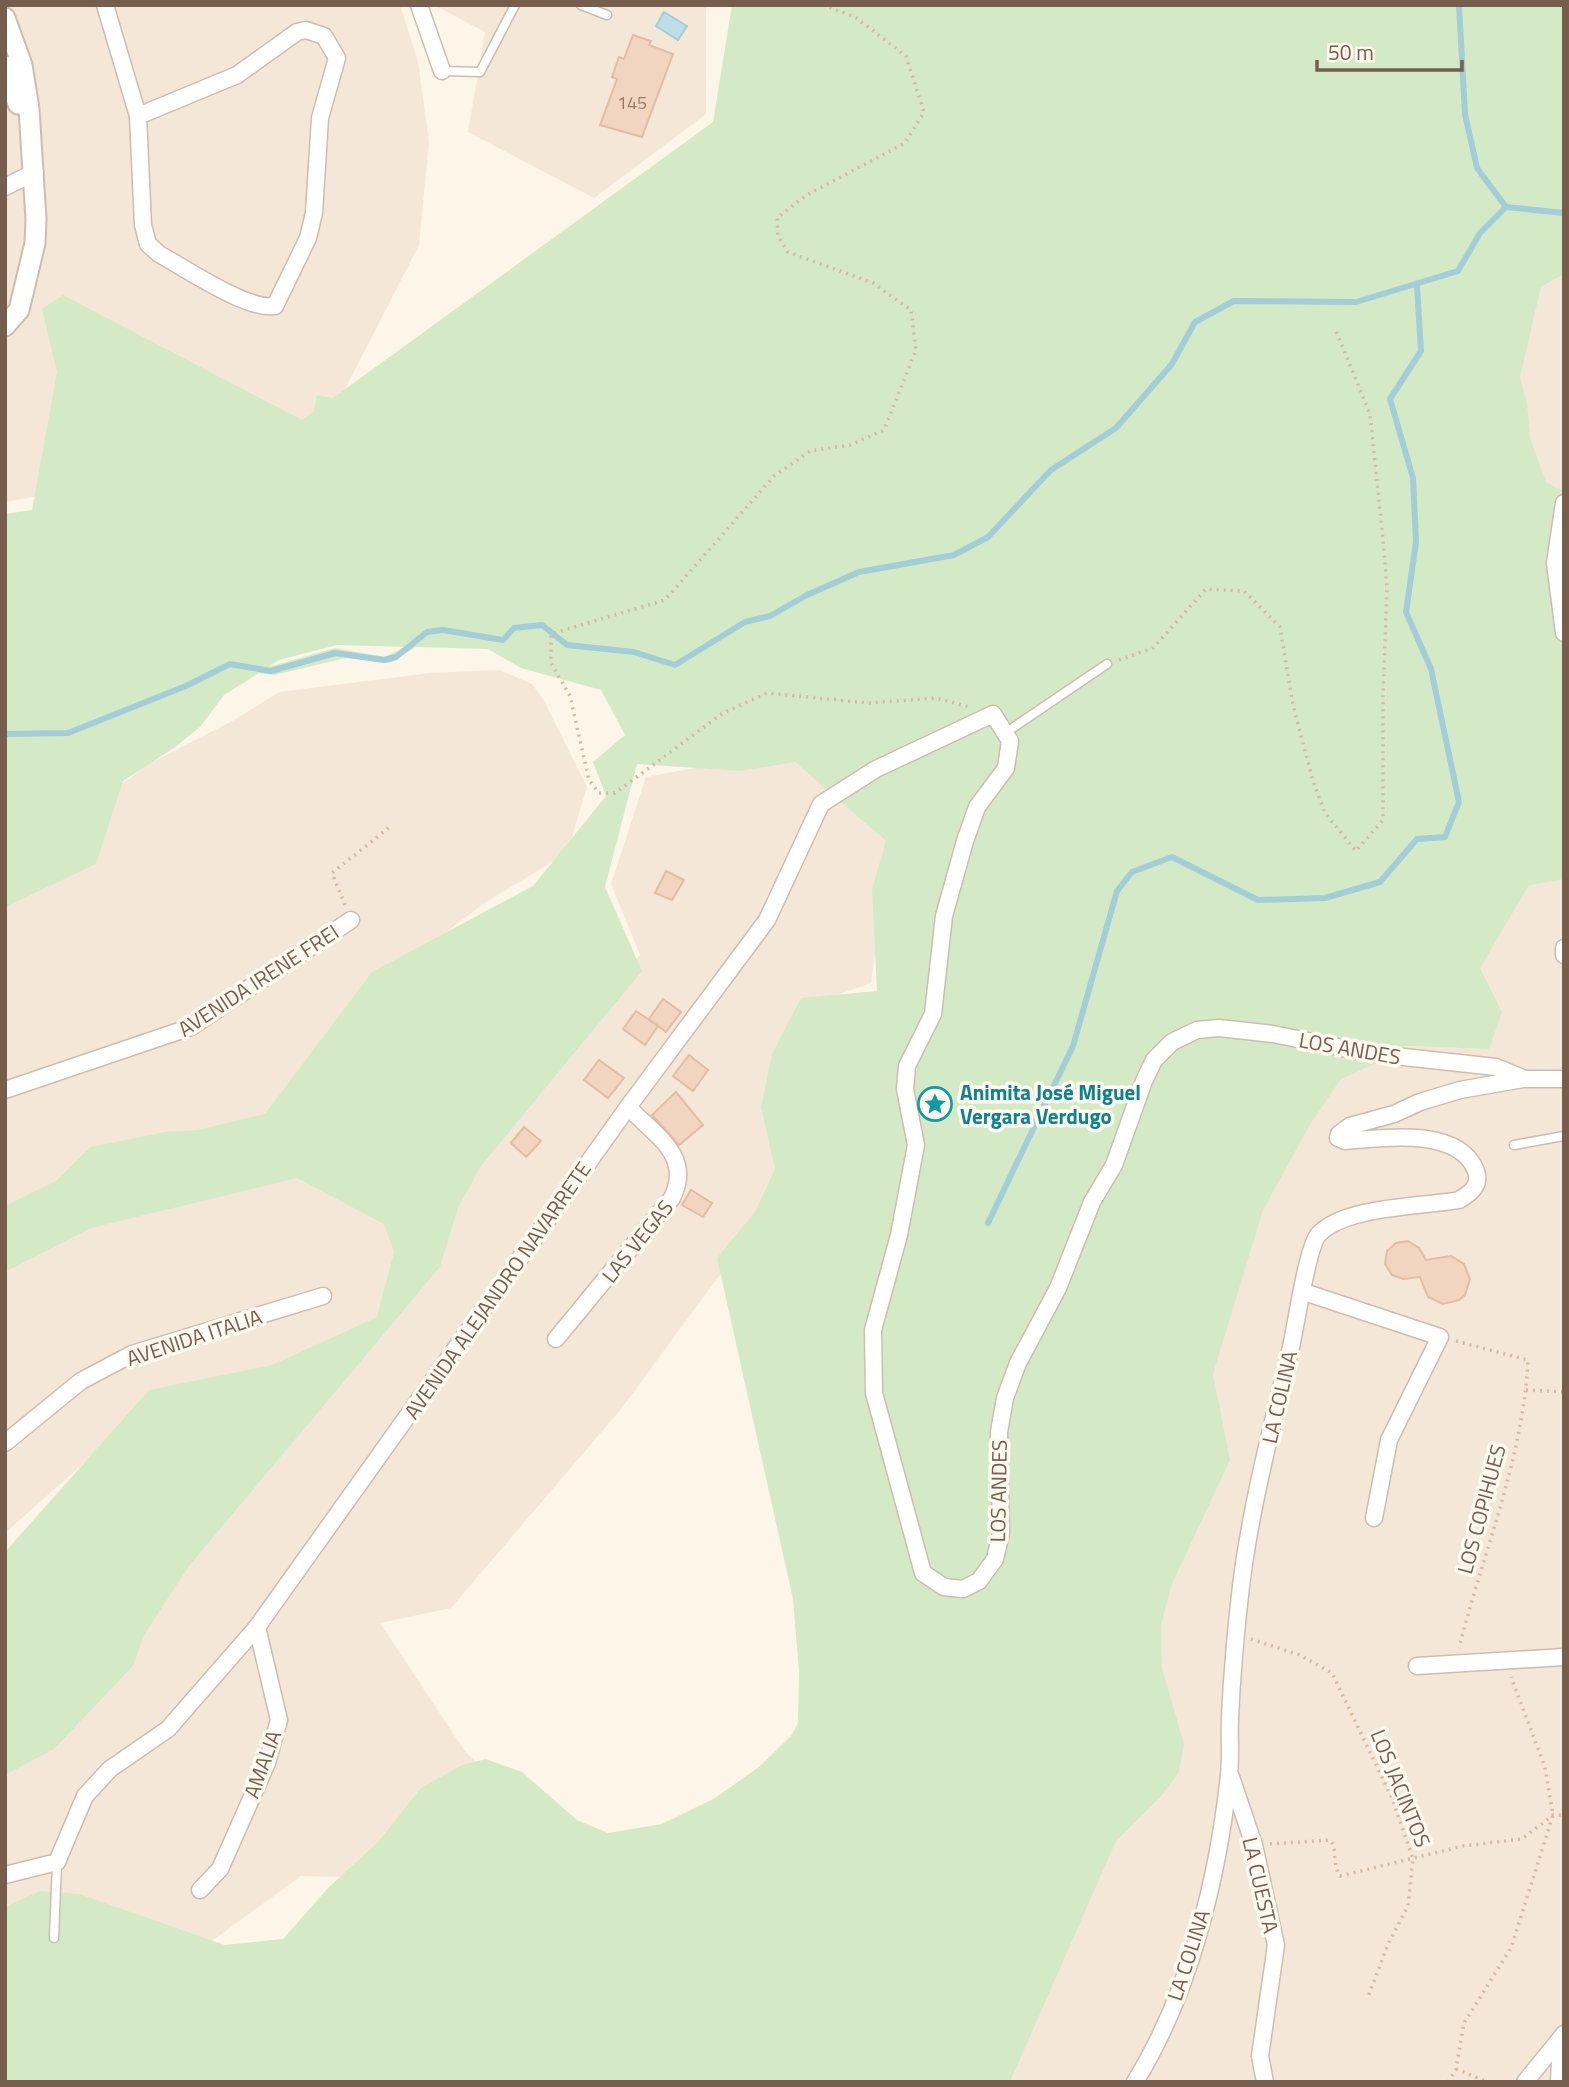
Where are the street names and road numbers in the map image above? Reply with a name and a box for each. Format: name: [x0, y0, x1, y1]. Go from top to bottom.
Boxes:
street label: AVENIDA IRENE FREI: [171, 916, 345, 1044]
street label: LOS ANDES: [1297, 1023, 1403, 1073]
street label: AVENIDA ALEJANDRO NAVARRETE: [396, 1155, 598, 1425]
street label: LAS VEGAS: [593, 1193, 681, 1289]
street label: AVENIDA ITALIA: [122, 1300, 266, 1374]
street label: LA COLINA: [1253, 1347, 1305, 1446]
street label: LOS ANDES: [981, 1439, 1015, 1543]
street label: LOS COPIHUES: [1448, 1441, 1514, 1577]
street label: LOS JACINTOS: [1363, 1724, 1439, 1852]
street label: AMALIA: [235, 1725, 289, 1803]
street label: LA CUESTA: [1234, 1834, 1288, 1937]
street label: LA COLINA: [1158, 1905, 1218, 2005]

